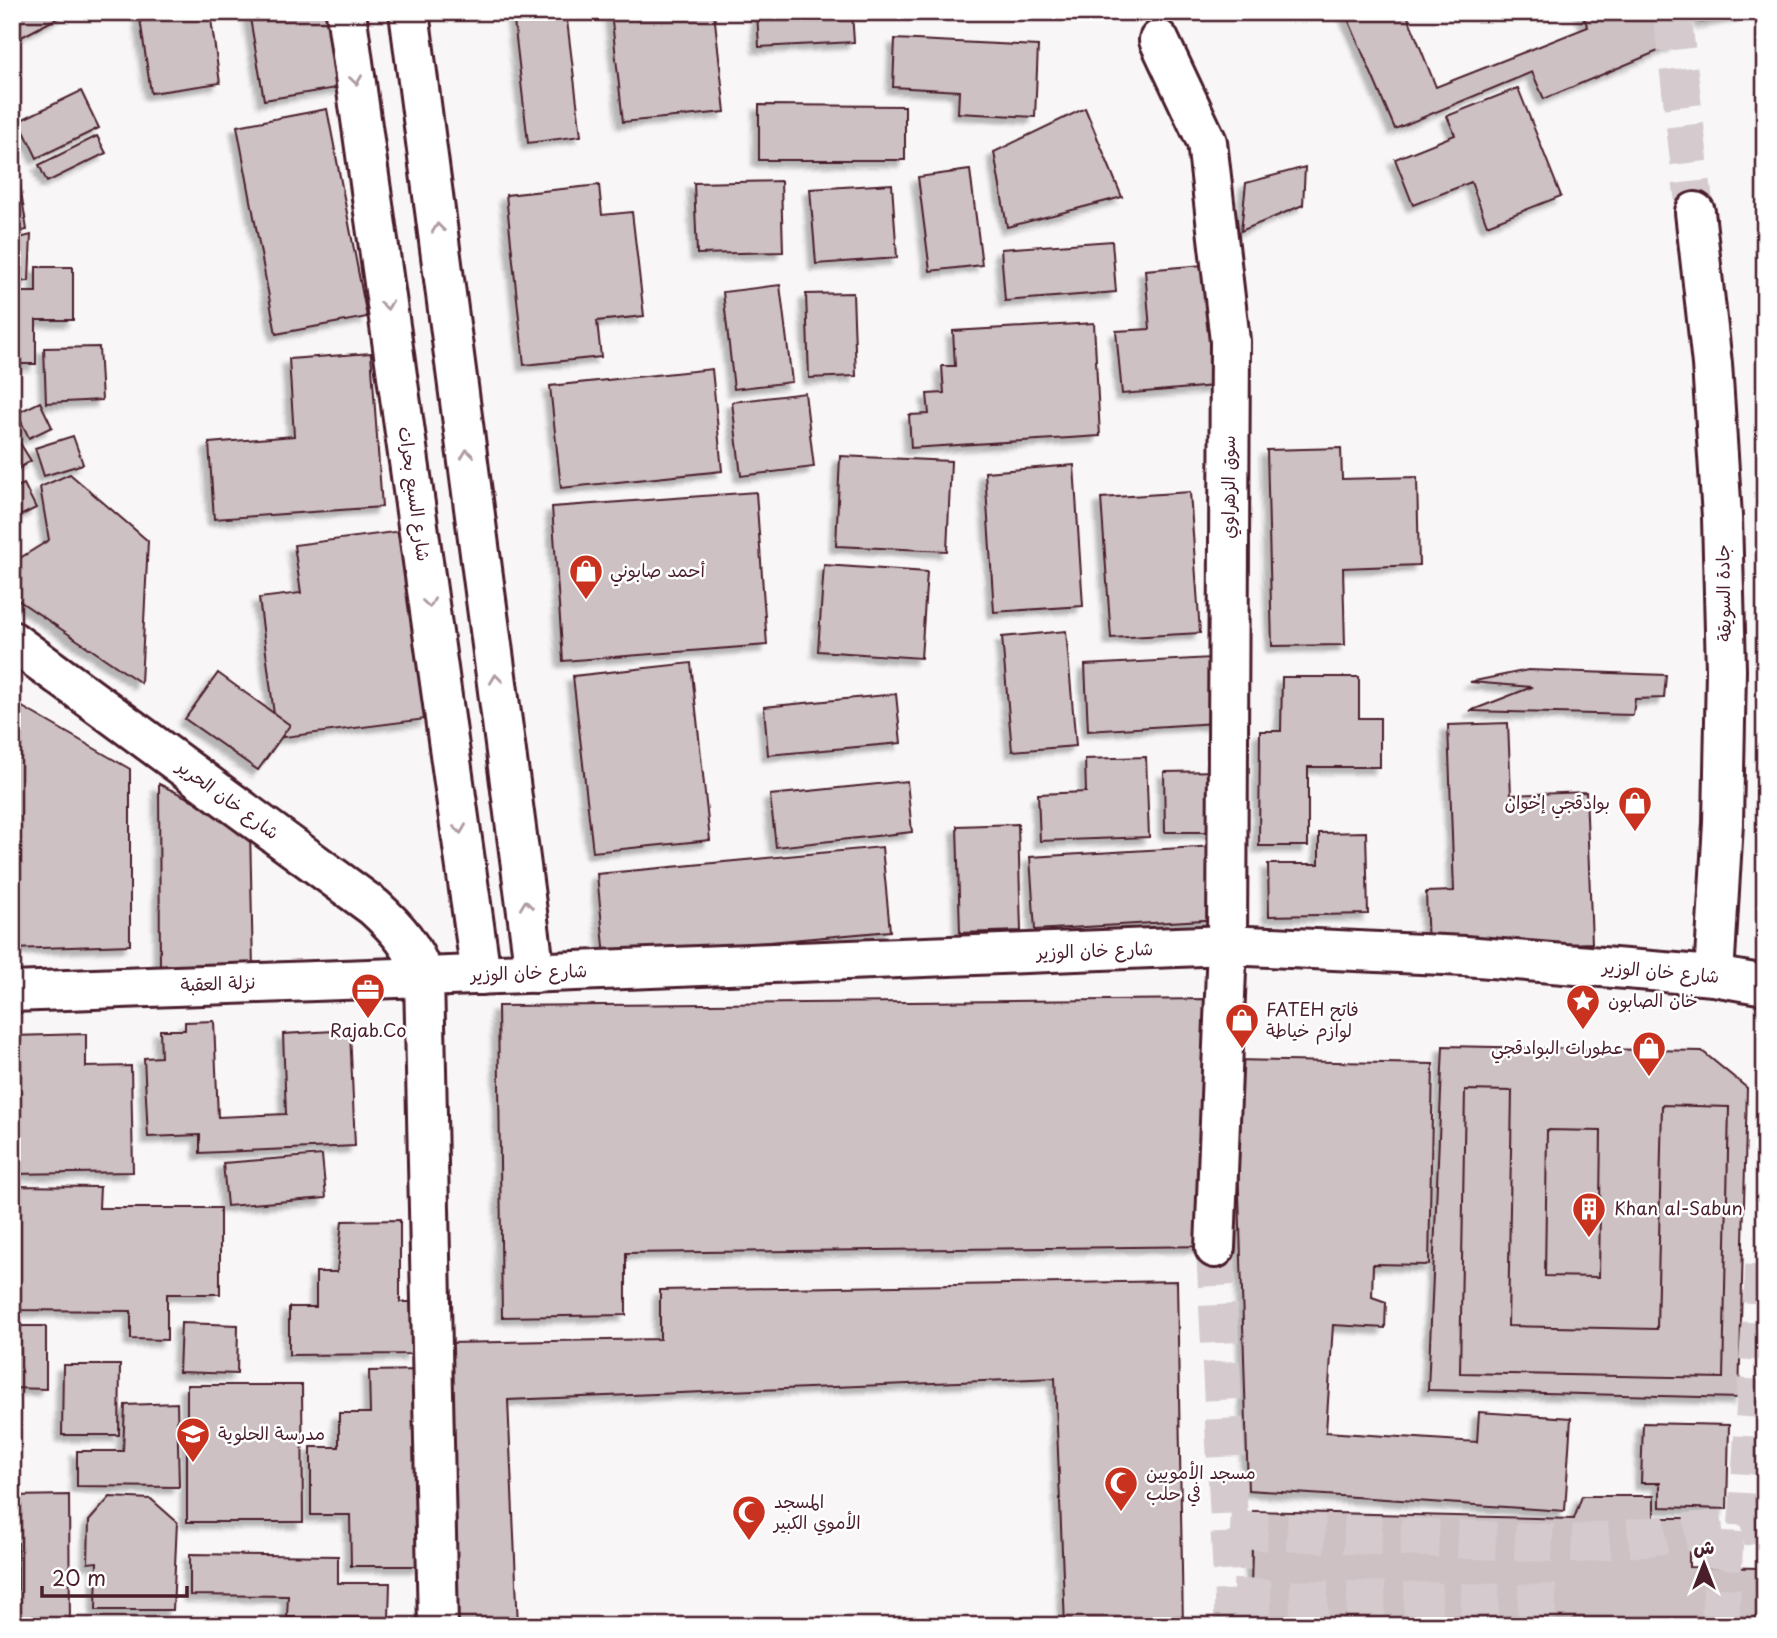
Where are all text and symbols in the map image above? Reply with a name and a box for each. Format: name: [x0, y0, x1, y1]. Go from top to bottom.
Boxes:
one-way arrow: [348, 74, 363, 86]
one-way arrow: [430, 222, 445, 234]
one-way arrow: [380, 299, 395, 311]
street label: شارع السبع بحرات: [392, 425, 438, 563]
street label: سوق الزهراوي: [1214, 435, 1242, 539]
one-way arrow: [460, 448, 475, 460]
street label: جادة السويقة: [1708, 544, 1737, 642]
shop icon: أحمد صابوني: [567, 552, 605, 601]
place label: أحمد صابوني: [610, 556, 706, 587]
one-way arrow: [421, 597, 436, 609]
one-way arrow: [489, 674, 504, 685]
street label: شارع خان الحرير: [171, 751, 285, 845]
shop icon: بوادقجي إخوان: [1616, 784, 1654, 833]
place label: بوادقجي إخوان: [1505, 788, 1610, 819]
one-way arrow: [453, 823, 468, 834]
one-way arrow: [519, 899, 534, 911]
street label: شارع خان الوزير: [1034, 934, 1154, 965]
street label: شارع خان الوزير: [1600, 952, 1720, 989]
street label: شارع خان الوزير: [468, 956, 588, 987]
street label: نزلة العقبة: [180, 968, 256, 997]
office icon: Rajab.Co: [349, 971, 387, 1020]
place icon: خان الصابون: [1564, 982, 1602, 1031]
place label: خان الصابون: [1608, 986, 1698, 1013]
place label: FATEH فاتح لوازم خياطة: [1266, 995, 1359, 1045]
shop icon: FATEH فاتح لوازم خياطة: [1223, 1001, 1261, 1050]
place label: Rajab.Co: [330, 1016, 406, 1043]
shop icon: عطورات البوادقجي: [1630, 1029, 1668, 1078]
place label: عطورات البوادقجي: [1491, 1033, 1624, 1064]
building icon: Khan al-Sabun: [1570, 1190, 1608, 1239]
place label: Khan al-Sabun: [1614, 1194, 1743, 1221]
school or university icon: مدرسة الحلوية: [174, 1415, 212, 1464]
place label: مدرسة الحلوية: [218, 1419, 325, 1446]
place label: مسجد الأمويين في حلب: [1146, 1458, 1256, 1507]
mosque icon: مسجد الأمويين في حلب: [1102, 1464, 1140, 1513]
place label: المسجد الأموي الكبير: [772, 1487, 861, 1536]
mosque icon: المسجد الأموي الكبير: [730, 1493, 768, 1542]
north arrow: [1668, 1530, 1738, 1600]
text: ش: [1694, 1532, 1715, 1560]
scale bar: [42, 1554, 187, 1598]
text: 20 m: [52, 1561, 106, 1593]

